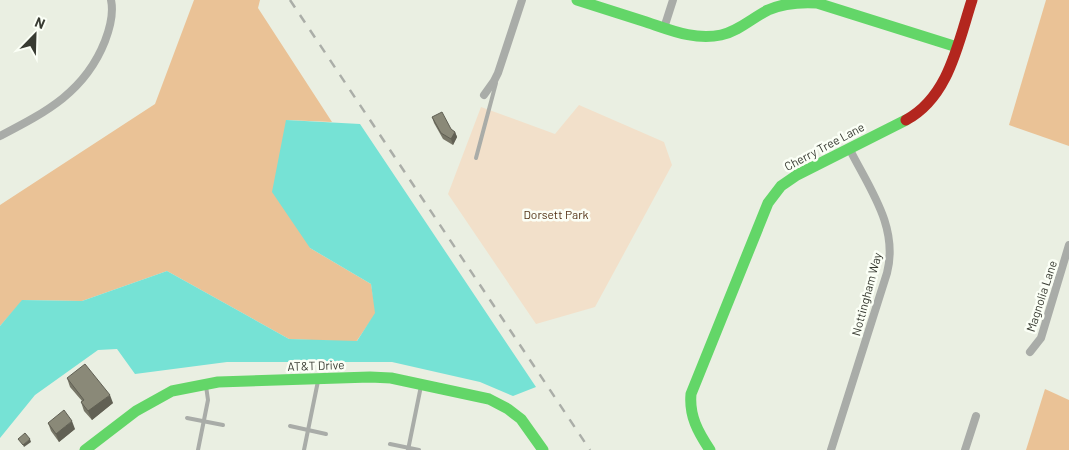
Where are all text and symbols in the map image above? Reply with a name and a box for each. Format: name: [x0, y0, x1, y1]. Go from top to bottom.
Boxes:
north arrow: [10, 10, 60, 60]
text: N: [33, 13, 48, 32]
street label: Cherry Tree Lane: [782, 119, 866, 173]
park label: Dorsett Park: [523, 207, 589, 221]
street label: Nottingham Way: [848, 250, 884, 337]
street label: Magnolia Lane: [1023, 259, 1059, 333]
street label: AT&T Drive: [287, 357, 345, 373]

